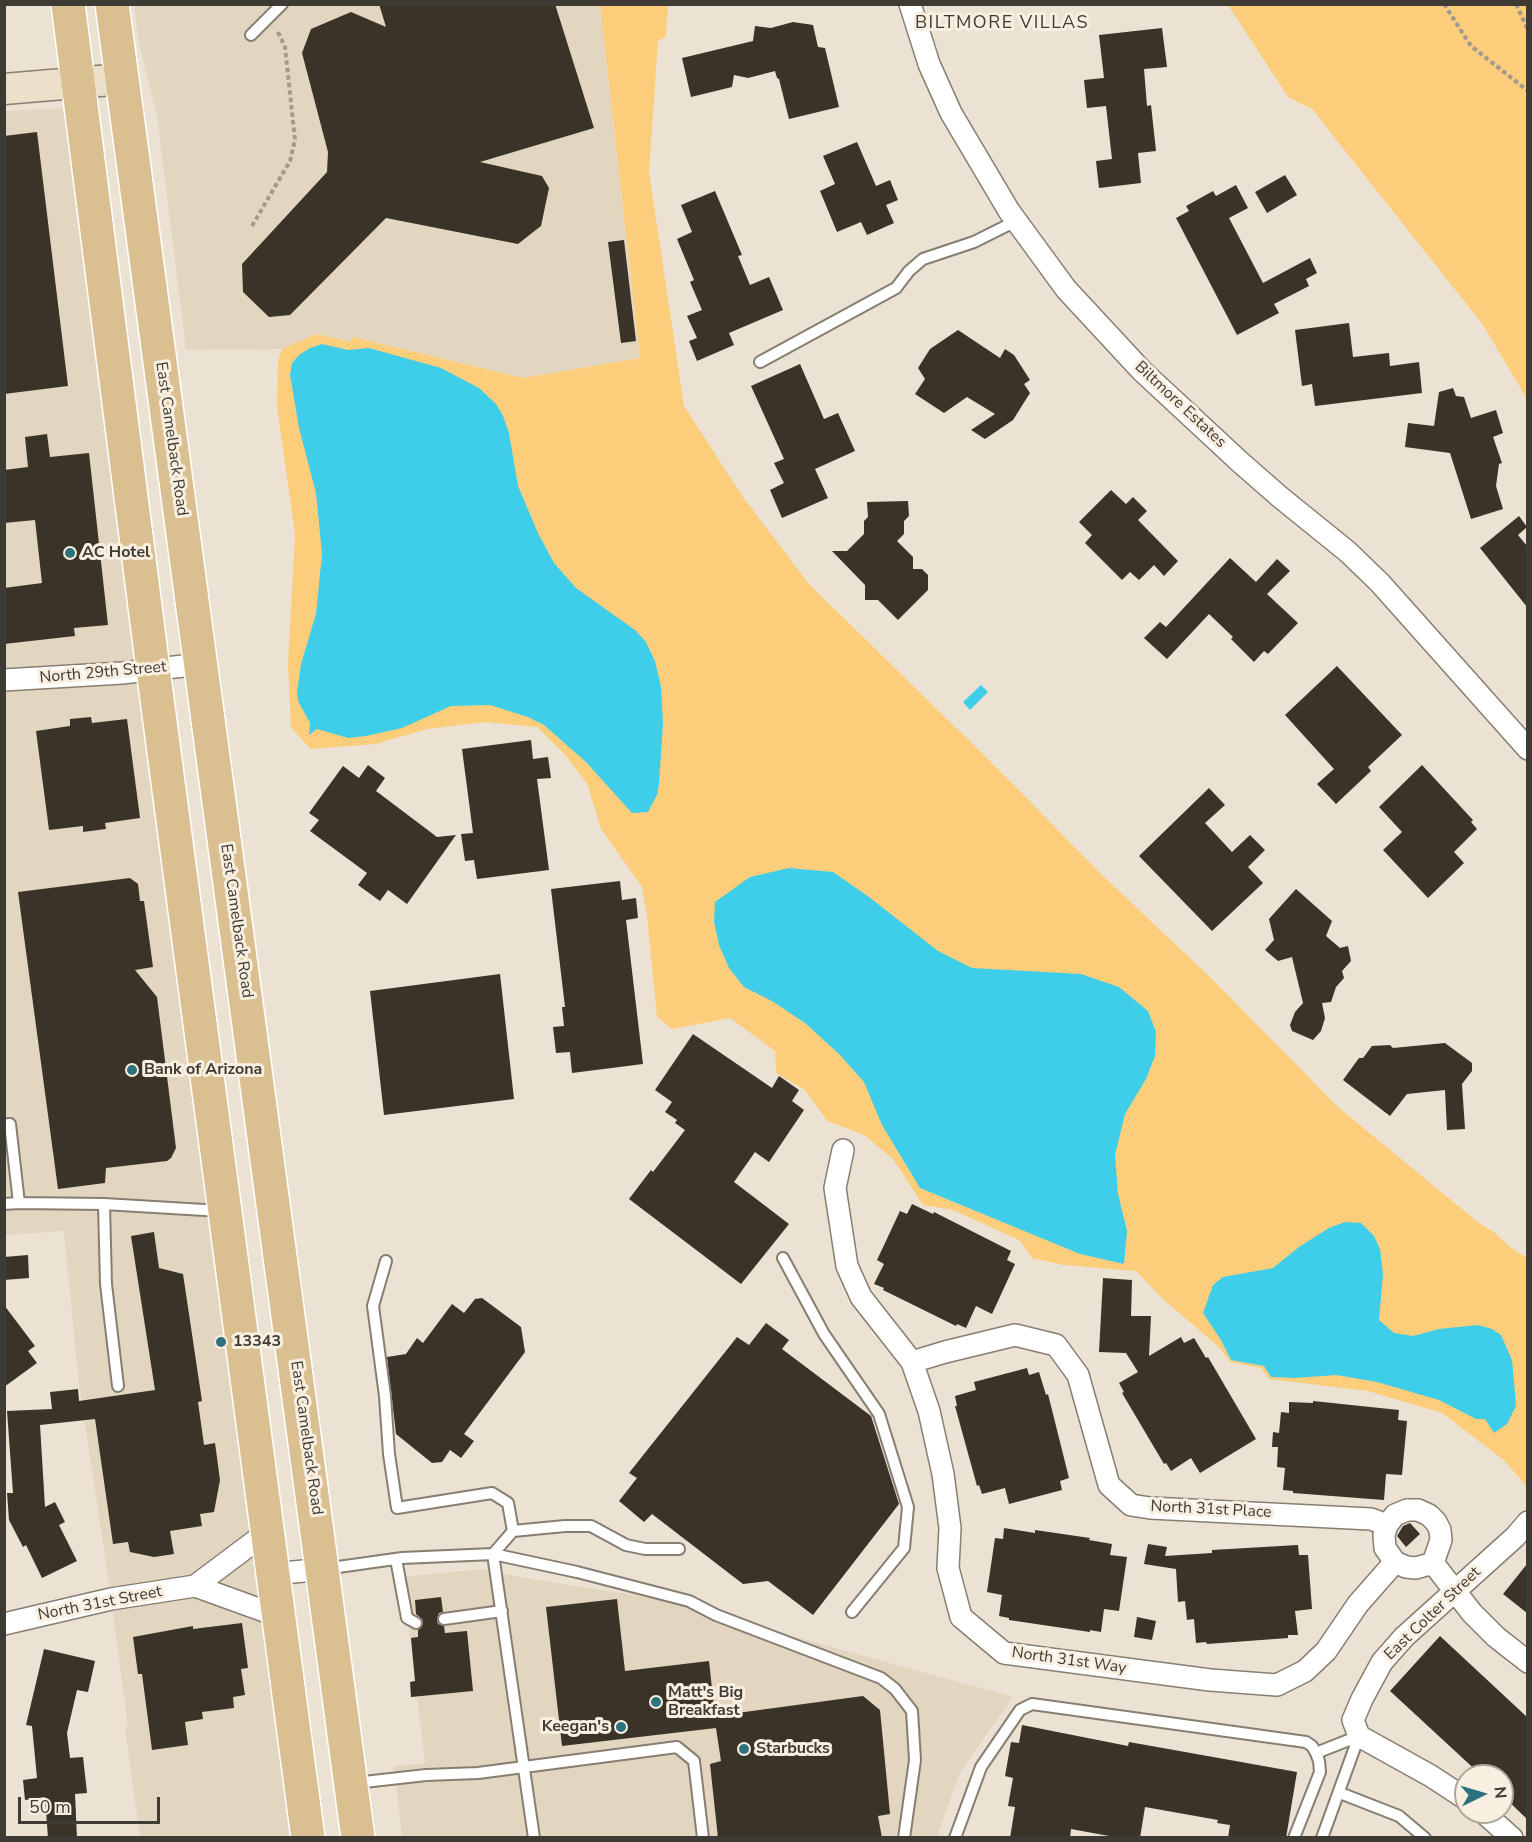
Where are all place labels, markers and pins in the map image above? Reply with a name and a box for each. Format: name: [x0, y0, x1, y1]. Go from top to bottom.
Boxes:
place label: AC Hotel: [82, 543, 150, 563]
marker: AC Hotel: [63, 546, 77, 560]
place label: Bank of Arizona: [144, 1060, 262, 1080]
marker: Bank of Arizona: [125, 1063, 139, 1077]
place label: 13343: [233, 1332, 281, 1352]
marker: 13343: [214, 1335, 228, 1349]
place label: Matt's Big Breakfast: [668, 1683, 743, 1721]
marker: Matt's Big Breakfast: [649, 1695, 663, 1709]
place label: Keegan's: [542, 1717, 609, 1737]
marker: Keegan's: [614, 1720, 628, 1734]
place label: Starbucks: [756, 1739, 830, 1759]
marker: Starbucks: [737, 1742, 751, 1756]

